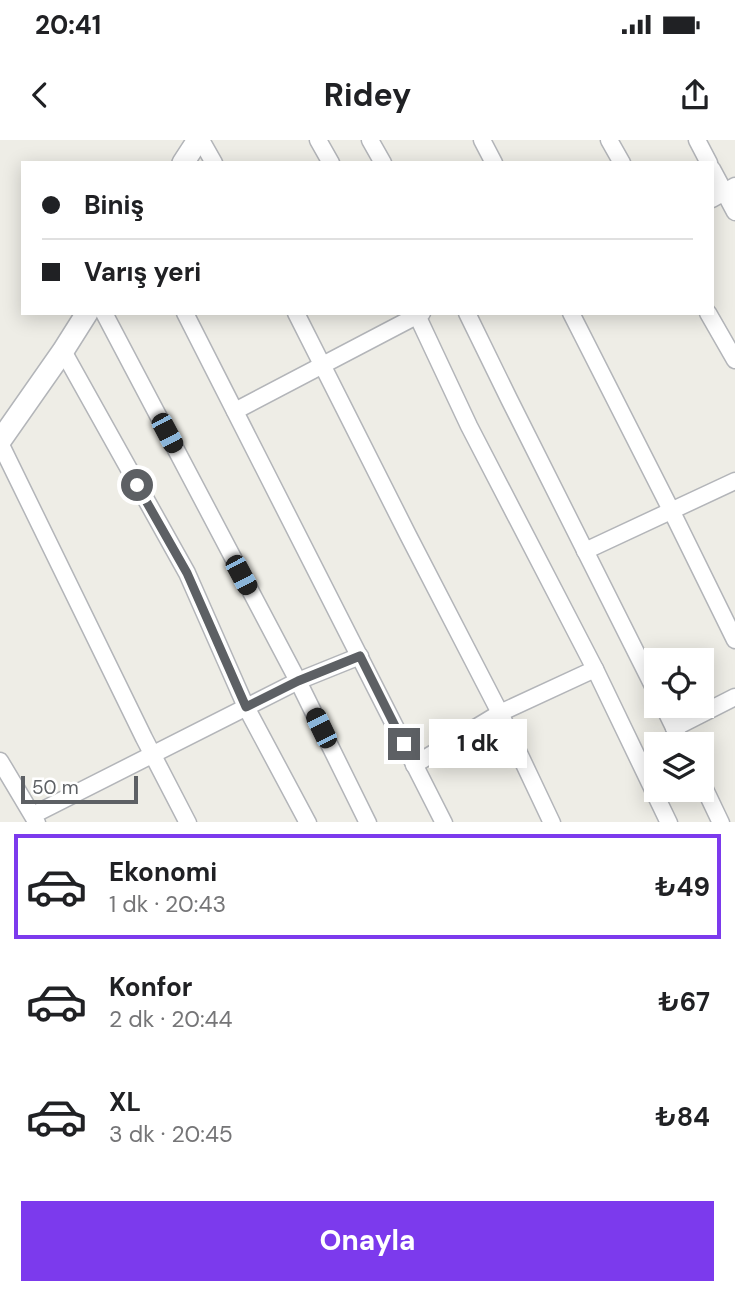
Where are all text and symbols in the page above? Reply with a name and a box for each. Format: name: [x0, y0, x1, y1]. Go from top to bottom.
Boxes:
text: 20:41: [35, 8, 101, 42]
text: Ridey: [324, 74, 411, 116]
icon: back: [21, 76, 59, 114]
icon: share: [676, 76, 714, 114]
text: Biniş: [84, 188, 144, 222]
text: Varış yeri: [84, 255, 201, 289]
car: [148, 410, 187, 456]
route start: [121, 469, 153, 501]
car: [222, 552, 261, 598]
map controls: [644, 648, 714, 802]
button: locate: [644, 648, 714, 718]
car: [303, 705, 340, 751]
callout: 1 dk: [428, 720, 526, 768]
route end: [388, 728, 420, 760]
text: 1 dk: [457, 728, 499, 758]
button: layers: [644, 732, 714, 802]
scale bar: [21, 774, 138, 805]
text: 50 m: [32, 775, 79, 800]
icon: car: [25, 855, 88, 918]
text: Ekonomi: [109, 855, 217, 889]
text: ₺49: [655, 870, 710, 904]
text: 1 dk · 20:43: [109, 889, 226, 919]
icon: car: [25, 970, 88, 1033]
text: Konfor: [109, 970, 192, 1004]
text: ₺67: [658, 985, 710, 1019]
text: 2 dk · 20:44: [109, 1004, 233, 1034]
icon: car: [25, 1085, 88, 1148]
text: XL: [109, 1085, 141, 1119]
text: ₺84: [655, 1100, 710, 1134]
text: 3 dk · 20:45: [109, 1119, 233, 1149]
button: Onayla: [21, 1201, 714, 1281]

